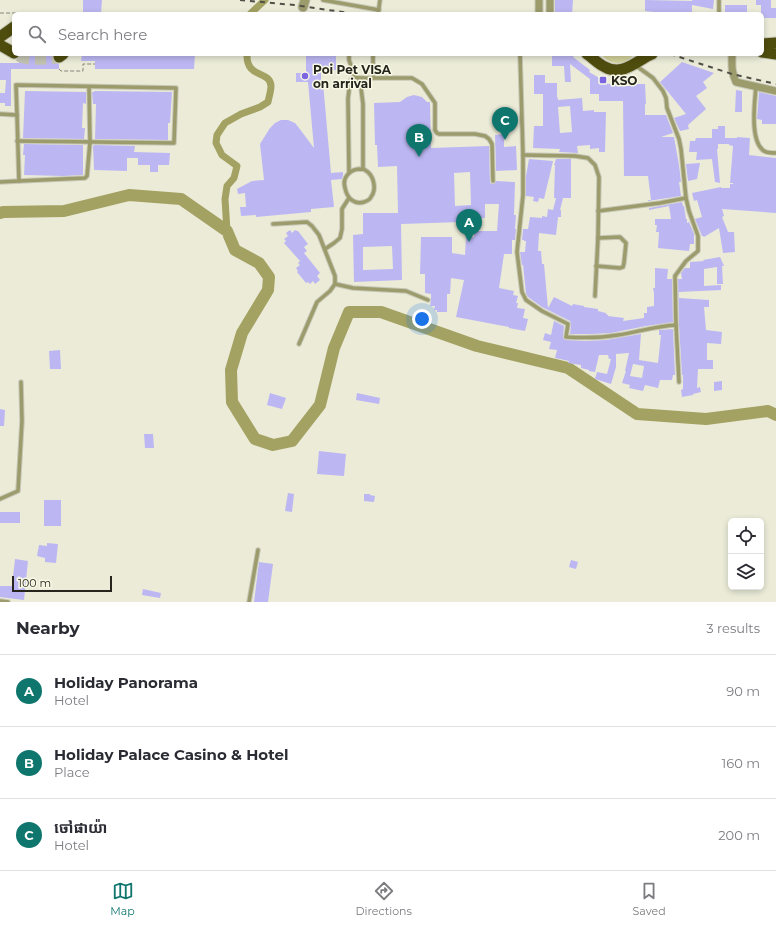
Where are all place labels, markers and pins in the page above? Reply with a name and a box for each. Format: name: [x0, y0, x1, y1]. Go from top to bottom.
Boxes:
place label: Poi Pet VISA on arrival: [313, 62, 392, 91]
marker: Poi Pet VISA on arrival: [300, 71, 310, 81]
place label: KSO: [611, 73, 637, 88]
marker: KSO: [598, 75, 608, 85]
pin: C: [492, 107, 518, 140]
pin: B: [406, 124, 432, 157]
pin: A: [456, 209, 482, 242]

